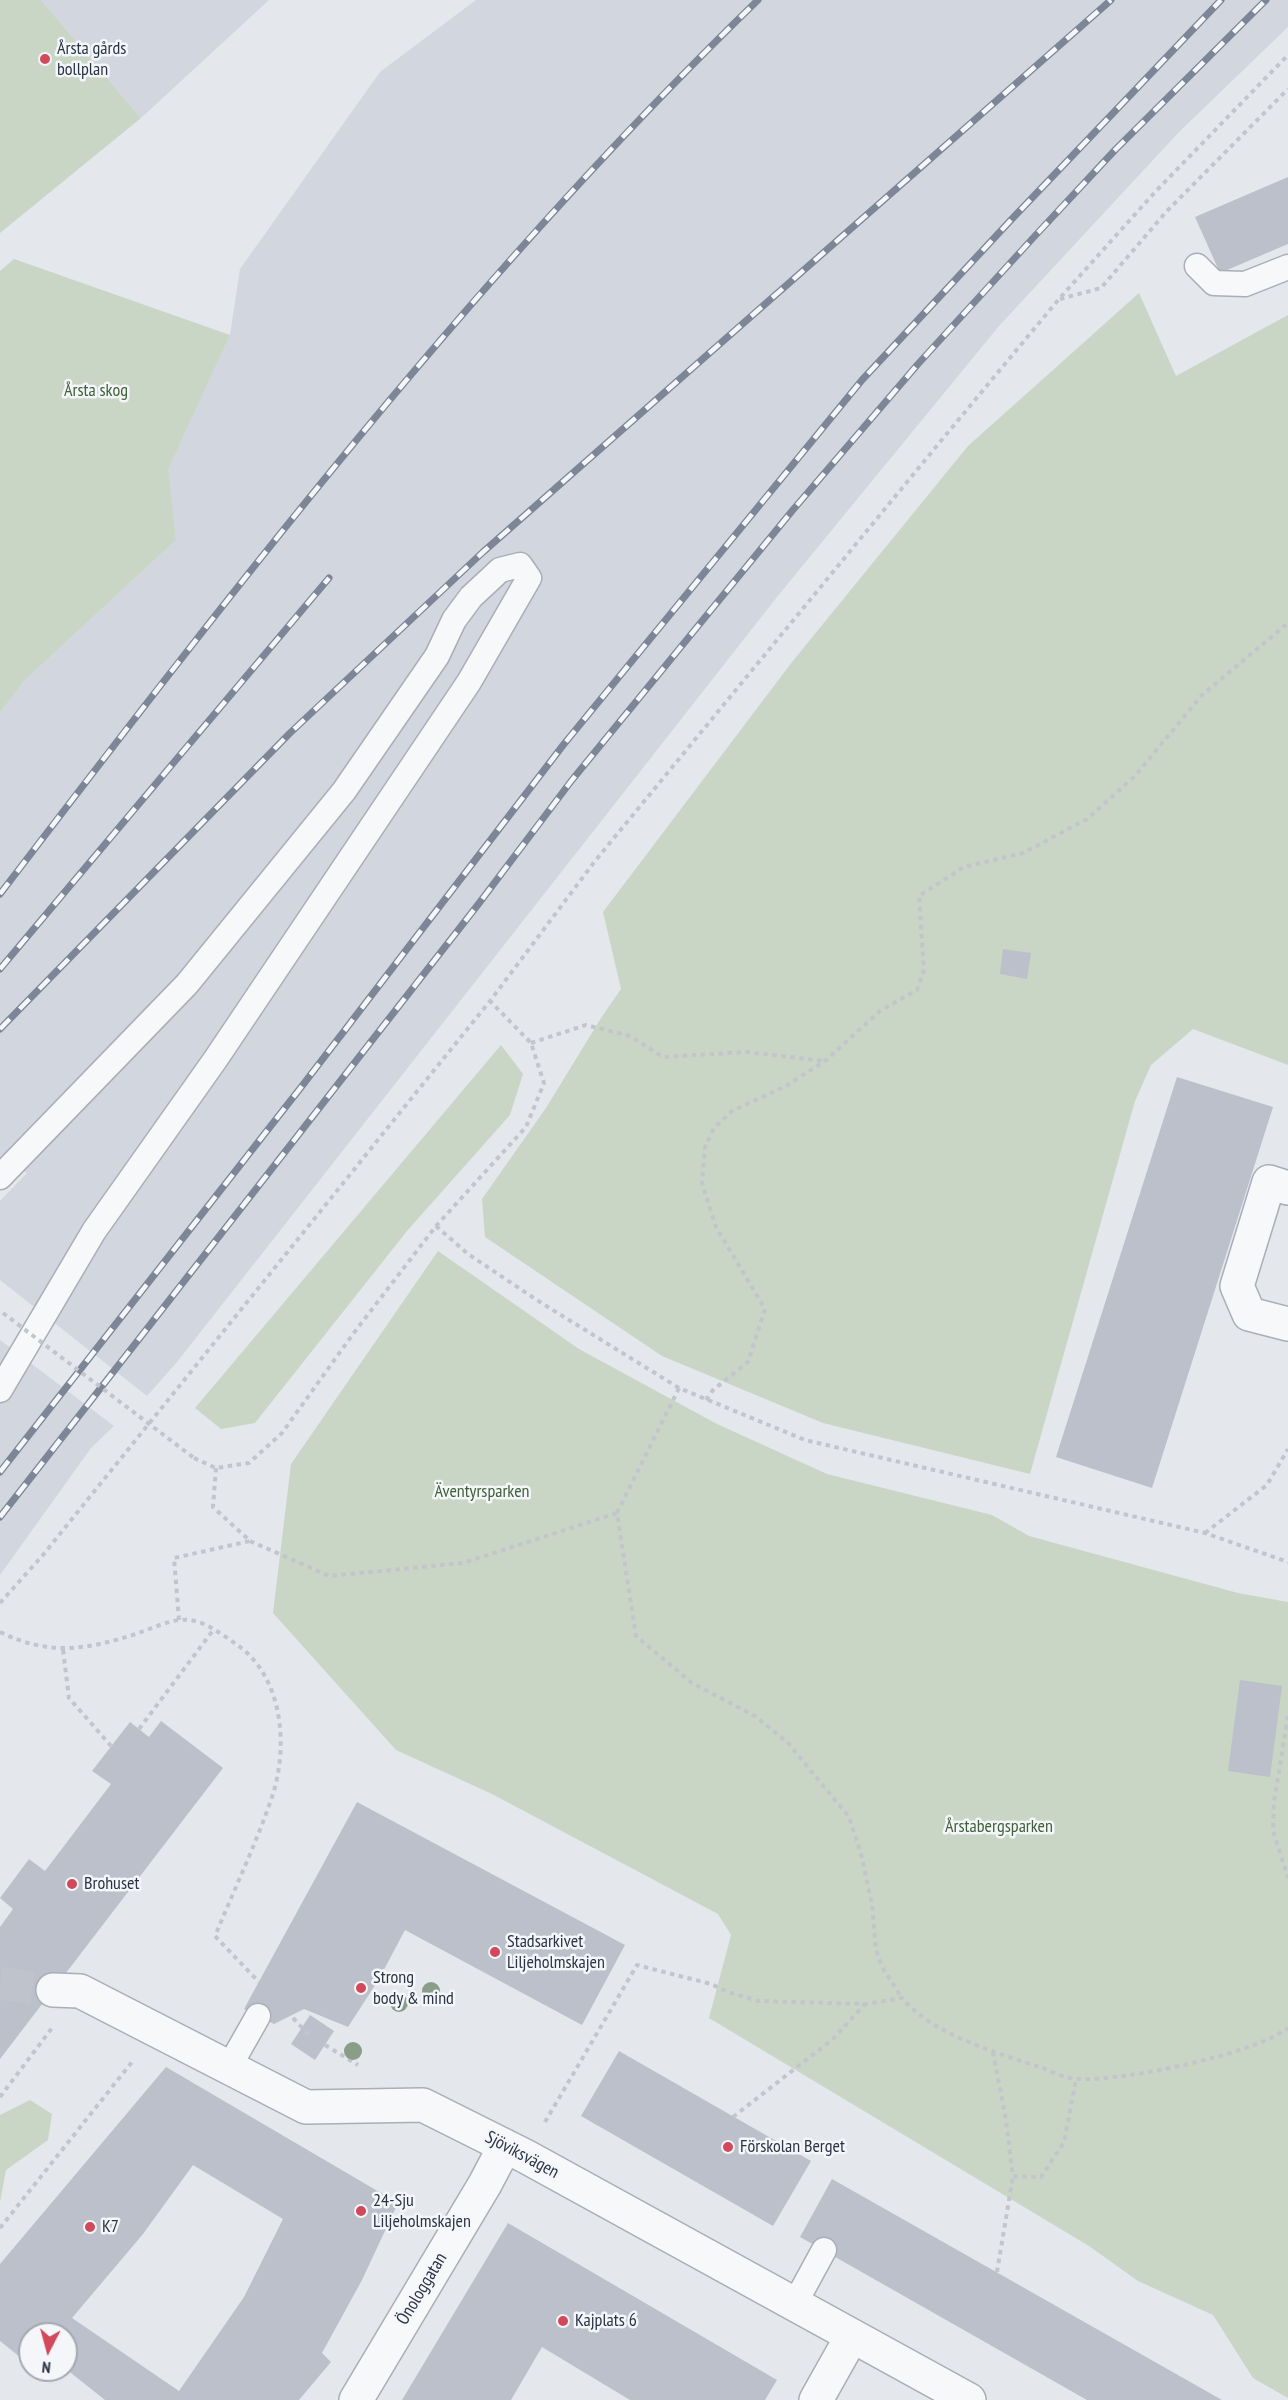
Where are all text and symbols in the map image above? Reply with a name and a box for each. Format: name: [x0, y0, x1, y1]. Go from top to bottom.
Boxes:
place label: Årsta gårds bollplan: [57, 38, 126, 80]
marker: Årsta gårds bollplan: [38, 52, 52, 66]
park label: Årsta skog: [64, 380, 128, 402]
park label: Äventyrsparken: [434, 1481, 530, 1503]
park label: Årstabergsparken: [945, 1816, 1053, 1838]
place label: Brohuset: [84, 1873, 139, 1895]
marker: Brohuset: [65, 1877, 79, 1891]
place label: Stadsarkivet Liljeholmskajen: [507, 1931, 605, 1974]
marker: Stadsarkivet Liljeholmskajen: [488, 1945, 502, 1959]
place label: Strong body & mind: [373, 1967, 454, 2010]
marker: Strong body & mind: [354, 1981, 368, 1995]
street label: Sjöviksvägen: [481, 2127, 563, 2183]
place label: Förskolan Berget: [740, 2136, 845, 2158]
marker: Förskolan Berget: [721, 2140, 735, 2154]
place label: 24-Sju Liljeholmskajen: [373, 2190, 471, 2232]
marker: 24-Sju Liljeholmskajen: [354, 2204, 368, 2218]
place label: K7: [102, 2216, 119, 2238]
marker: K7: [83, 2220, 97, 2234]
street label: Önologgatan: [392, 2249, 452, 2329]
place label: Kajplats 6: [575, 2310, 637, 2332]
marker: Kajplats 6: [556, 2314, 570, 2328]
north arrow: [18, 2322, 78, 2382]
text: N: [41, 2358, 52, 2378]

